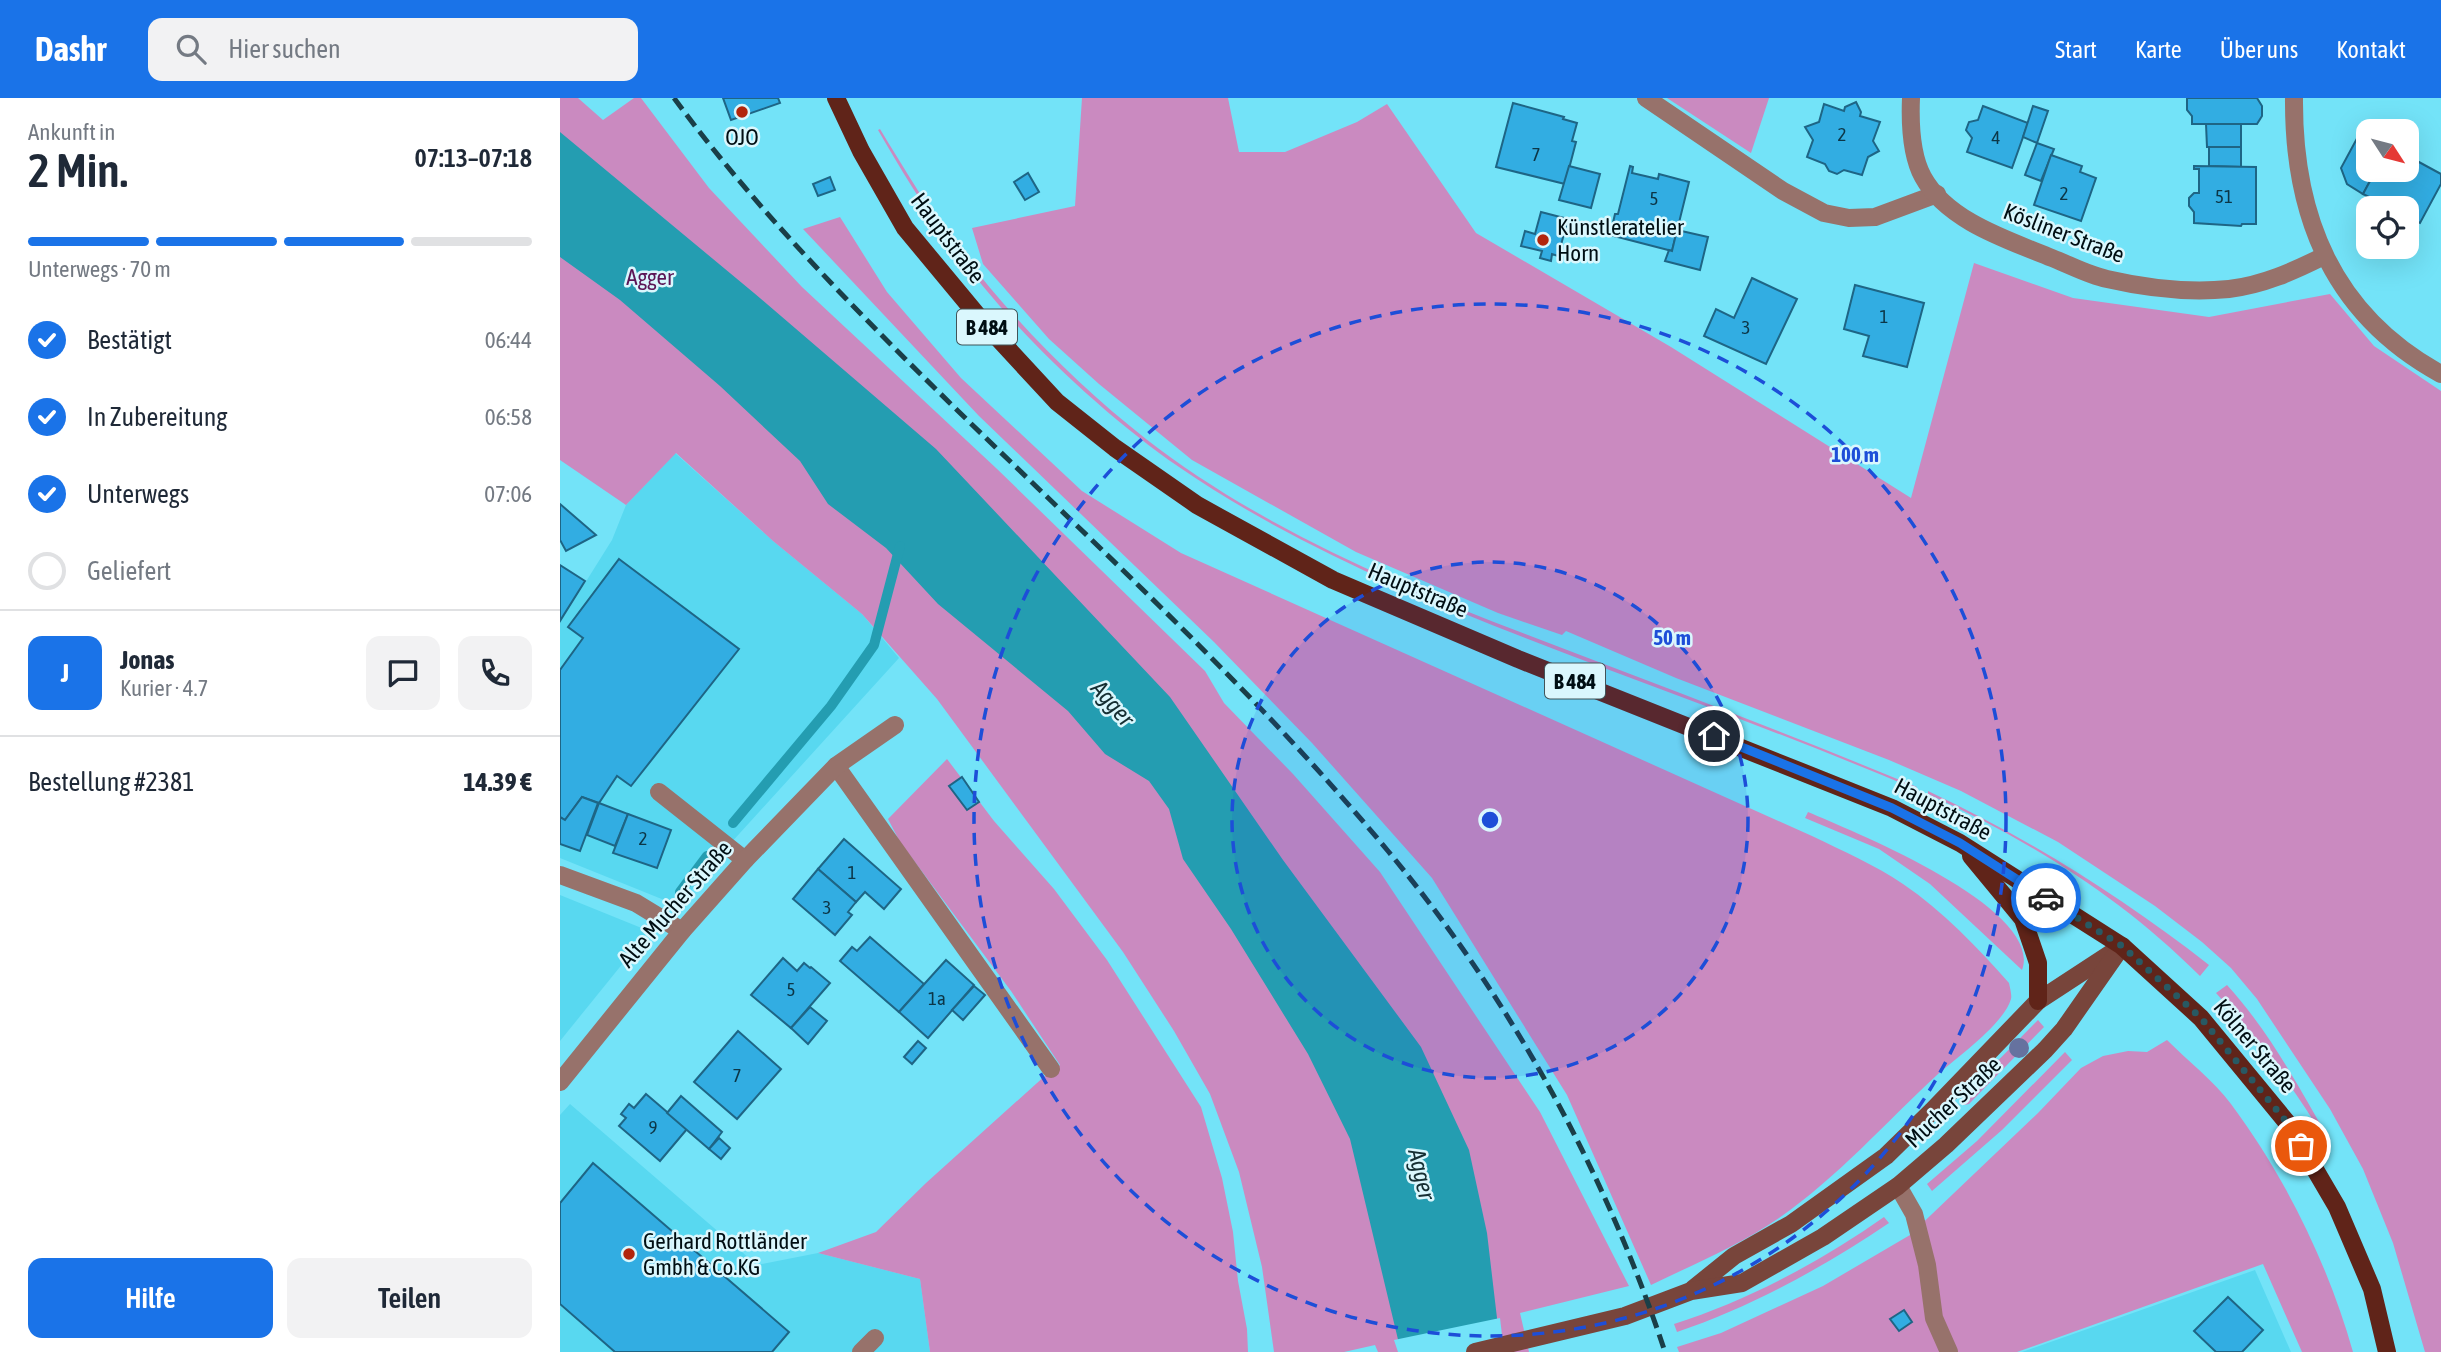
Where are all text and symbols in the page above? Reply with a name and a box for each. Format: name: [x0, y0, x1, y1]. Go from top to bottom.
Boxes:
search box: [148, 18, 638, 81]
text: Dashr: [35, 30, 106, 68]
icon: search: [172, 30, 210, 68]
text: Hier suchen: [228, 34, 341, 64]
text: Start: [2055, 36, 2097, 63]
text: Karte: [2135, 36, 2182, 63]
text: Über uns: [2220, 36, 2298, 63]
text: Kontakt: [2336, 36, 2406, 63]
marker: OJO: [734, 104, 750, 120]
text: Ankunft in: [28, 119, 115, 145]
north arrow: [2356, 119, 2418, 182]
map controls: [2356, 119, 2419, 259]
house number: 2: [1838, 123, 1846, 145]
place label: OJO: [725, 124, 759, 150]
house number: 4: [1992, 126, 2001, 148]
text: 07:13–07:18: [415, 143, 532, 173]
house number: 7: [1532, 143, 1540, 165]
text: 2 Min.: [28, 144, 128, 197]
house number: 2: [2060, 182, 2068, 204]
house number: 51: [2215, 185, 2233, 207]
house number: 5: [1650, 187, 1658, 209]
street label: Hauptstraße: [906, 188, 990, 288]
button: locate: [2356, 196, 2419, 259]
street label: Kösliner Straße: [2000, 198, 2128, 268]
place label: Künstleratelier Horn: [1557, 214, 1685, 266]
marker: Künstleratelier Horn: [1535, 232, 1551, 248]
text: Unterwegs · 70 m: [28, 256, 171, 282]
park label: Agger: [626, 264, 675, 290]
house number: 1: [1880, 305, 1888, 327]
road number: B 484: [957, 310, 1017, 344]
house number: 3: [1742, 316, 1750, 338]
icon: check: [28, 321, 66, 359]
text: Bestätigt: [87, 325, 172, 355]
text: 06:44: [485, 327, 532, 353]
icon: check: [28, 398, 66, 436]
text: In Zubereitung: [87, 402, 227, 432]
text: 06:58: [485, 404, 532, 430]
text: 100 m: [1831, 442, 1879, 466]
icon: check: [28, 475, 66, 513]
text: Unterwegs: [87, 479, 189, 509]
text: 07:06: [484, 481, 532, 507]
text: Geliefert: [87, 556, 171, 586]
street label: Hauptstraße: [1364, 557, 1472, 623]
text: 50 m: [1653, 625, 1691, 649]
button: chat: [366, 636, 440, 710]
button: phone: [458, 636, 532, 710]
text: Jonas: [120, 645, 174, 675]
text: J: [61, 658, 69, 688]
road number: B 484: [1545, 664, 1605, 698]
water label: Agger: [1085, 674, 1141, 732]
text: Kurier · 4.7: [120, 675, 208, 701]
pin: [1684, 706, 1744, 766]
icon: home: [1695, 717, 1733, 755]
text: Bestellung #2381: [28, 767, 194, 797]
text: 14.39 €: [463, 767, 532, 797]
street label: Hauptstraße: [1890, 773, 1996, 845]
centre of rings: [1478, 808, 1502, 832]
house number: 2: [639, 827, 647, 849]
street label: Alte Mucher Straße: [613, 836, 737, 972]
house number: 1: [848, 861, 856, 883]
courier: [2011, 863, 2081, 933]
icon: car: [2027, 879, 2065, 917]
house number: 3: [823, 896, 831, 918]
house number: 5: [787, 978, 795, 1000]
house number: 1a: [928, 987, 946, 1009]
street label: Kölner Straße: [2208, 994, 2302, 1098]
street label: Mucher Straße: [1900, 1051, 2006, 1153]
house number: 7: [733, 1064, 741, 1086]
house number: 9: [649, 1116, 658, 1138]
pin: [2271, 1116, 2331, 1176]
icon: bag: [2282, 1127, 2320, 1165]
water label: Agger: [1403, 1145, 1441, 1203]
place label: Gerhard Rottländer Gmbh & Co.KG: [643, 1228, 808, 1280]
marker: Gerhard Rottländer Gmbh & Co.KG: [621, 1246, 637, 1262]
button: Hilfe: [28, 1258, 273, 1338]
button: Teilen: [287, 1258, 532, 1338]

